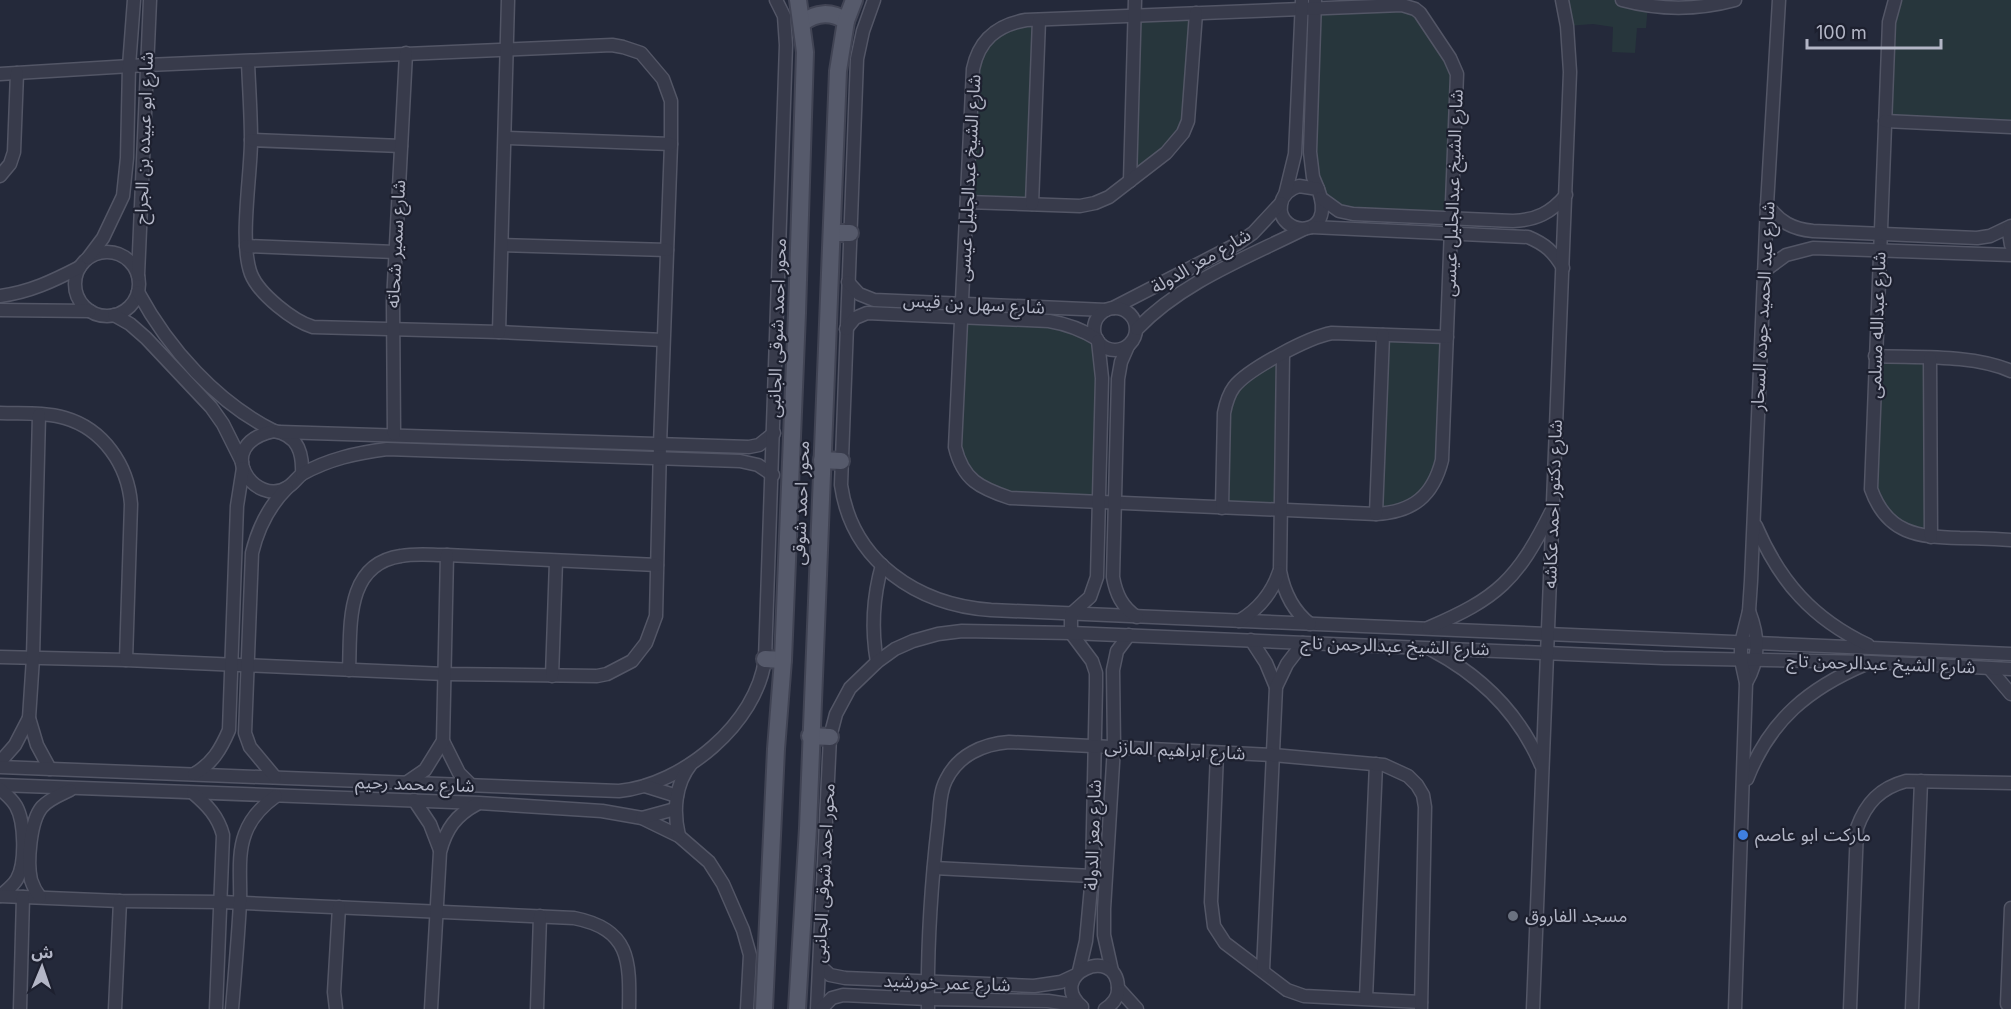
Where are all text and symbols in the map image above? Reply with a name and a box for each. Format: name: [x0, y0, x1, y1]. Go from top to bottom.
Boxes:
scale bar: [1807, 12, 1940, 50]
text: 100 m: [1816, 22, 1867, 43]
street label: شارع ابو عبيده بن الجراح: [130, 51, 161, 225]
street label: شارع الشيخ عبدالجليل عيسى: [953, 74, 988, 282]
street label: شارع الشيخ عبدالجليل عيسى: [1438, 89, 1471, 297]
street label: شارع سمير شحاته: [382, 179, 413, 309]
street label: شارع عبد الحميد جوده السحار: [1746, 201, 1782, 412]
street label: شارع معز الدولة: [1147, 224, 1256, 301]
street label: محور احمد شوقى الجانبى: [763, 238, 791, 418]
street label: شارع عبدالله مسلمى: [1863, 251, 1894, 399]
street label: شارع سهل بن قيس: [902, 289, 1046, 322]
street label: شارع دكتور احمد عكاشه: [1539, 419, 1570, 589]
street label: محور احمد شوقى: [788, 440, 814, 566]
street label: شارع الشيخ عبدالرحمن تاج: [1300, 632, 1490, 663]
street label: شارع الشيخ عبدالرحمن تاج: [1786, 650, 1976, 681]
street label: شارع ابراهيم المازنى: [1104, 735, 1246, 768]
street label: شارع محمد رحيم: [355, 771, 475, 800]
street label: شارع معز الدولة: [1080, 779, 1109, 891]
street label: محور احمد شوقى الجانبى: [808, 783, 840, 963]
place label: ماركت ابو عاصم: [1755, 824, 1871, 848]
marker: ماركت ابو عاصم: [1736, 828, 1750, 842]
place label: مسجد الفاروق: [1525, 905, 1628, 927]
marker: مسجد الفاروق: [1506, 909, 1520, 923]
north arrow: [12, 937, 72, 997]
text: ش: [31, 942, 54, 962]
street label: شارع عمر خورشيد: [883, 970, 1011, 999]

